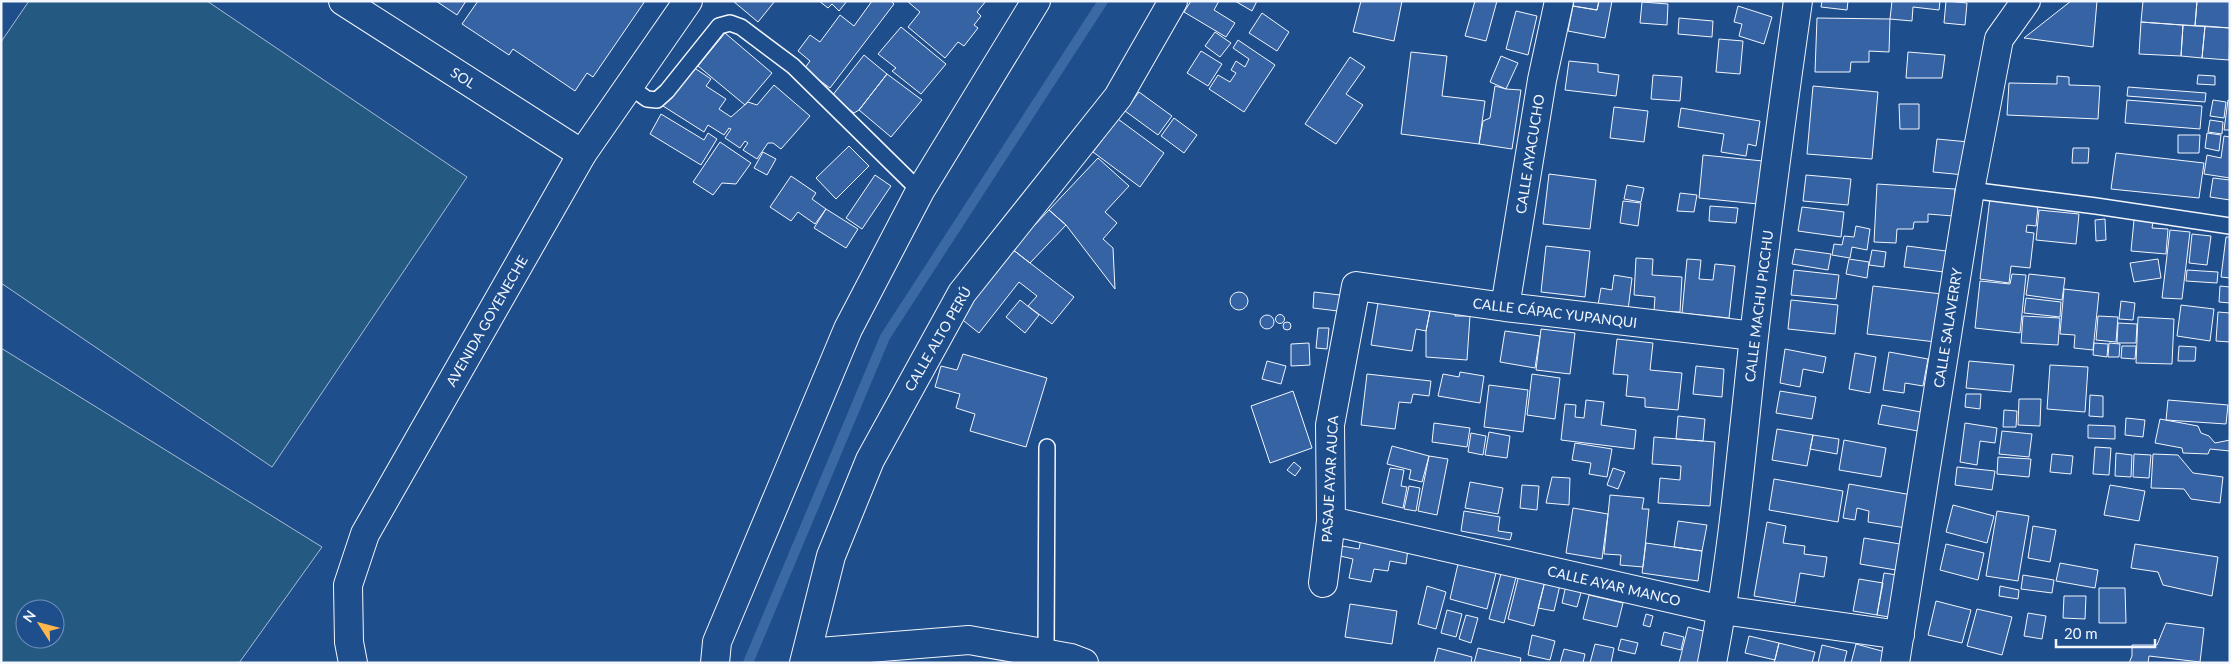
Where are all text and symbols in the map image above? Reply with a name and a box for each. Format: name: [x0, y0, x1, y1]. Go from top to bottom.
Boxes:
street label: SOL: [448, 63, 479, 92]
street label: CALLE AYACUCHO: [1512, 93, 1547, 215]
street label: CALLE MACHU PICCHU: [1741, 229, 1776, 383]
street label: AVENIDA GOYENECHE: [442, 252, 531, 389]
street label: CALLE SALAVERRY: [1930, 267, 1965, 389]
street label: CALLE ALTO PERÚ: [901, 283, 974, 394]
street label: CALLE CÁPAC YUPANQUI: [1472, 294, 1638, 331]
street label: PASAJE AYAR AUCA: [1318, 415, 1341, 543]
street label: CALLE AYAR MANCO: [1546, 562, 1682, 609]
north arrow: [15, 599, 65, 649]
text: N: [19, 607, 39, 625]
scale bar: [2056, 616, 2155, 648]
text: 20 m: [2064, 624, 2098, 642]

